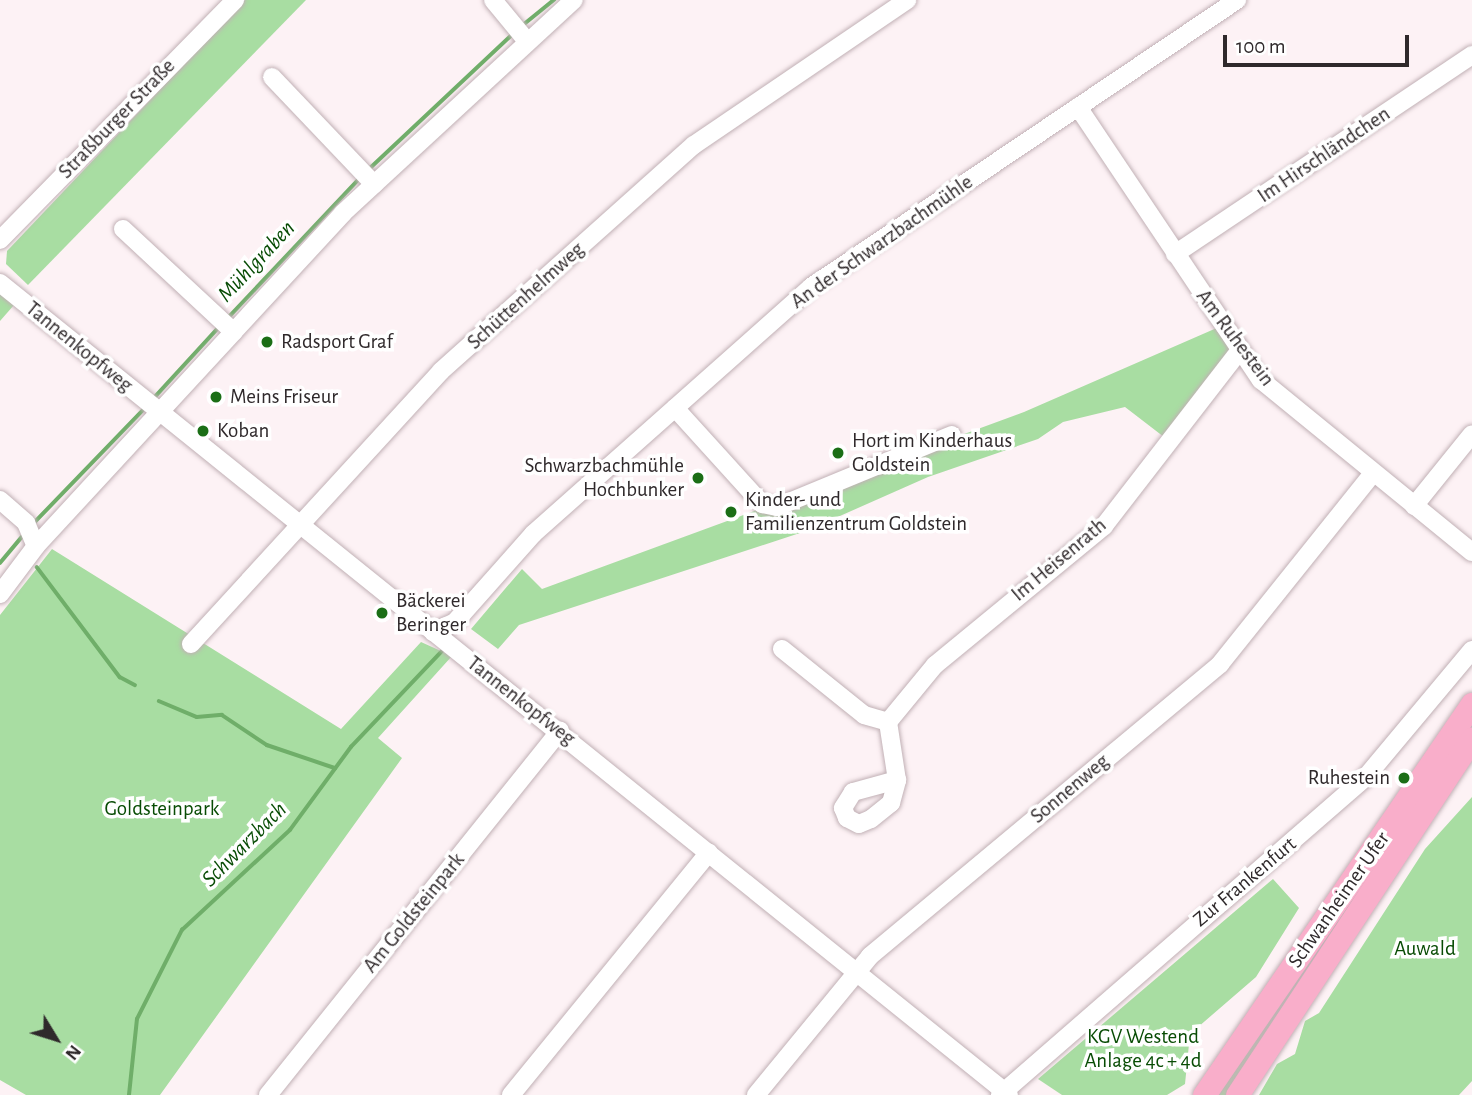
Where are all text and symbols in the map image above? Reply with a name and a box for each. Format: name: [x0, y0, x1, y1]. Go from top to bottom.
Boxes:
scale bar: [1227, 21, 1412, 65]
text: 100 m: [1236, 36, 1286, 57]
street label: Straßburger Straße: [53, 54, 181, 184]
street label: Im Hirschländchen: [1253, 101, 1395, 209]
street label: An der Schwarzbachmühle: [786, 170, 978, 314]
water label: Mühlgraben: [212, 216, 302, 308]
street label: Schüttenhelmweg: [462, 237, 590, 355]
street label: Am Ruhestein: [1190, 285, 1280, 391]
street label: Tannenkopfweg: [20, 296, 138, 398]
place label: Radsport Graf: [281, 329, 393, 355]
marker: Radsport Graf: [259, 334, 275, 350]
place label: Meins Friseur: [230, 384, 338, 410]
marker: Meins Friseur: [208, 389, 224, 405]
place label: Koban: [217, 418, 269, 444]
marker: Koban: [195, 423, 211, 439]
place label: Hort im Kinderhaus Goldstein: [852, 428, 1012, 478]
marker: Hort im Kinderhaus Goldstein: [830, 445, 846, 461]
place label: Schwarzbachmühle Hochbunker: [525, 453, 684, 503]
marker: Schwarzbachmühle Hochbunker: [690, 470, 706, 486]
place label: Kinder- und Familienzentrum Goldstein: [745, 487, 967, 537]
marker: Kinder- und Familienzentrum Goldstein: [723, 504, 739, 520]
street label: Im Heisenrath: [1006, 513, 1112, 607]
place label: Bäckerei Beringer: [396, 588, 466, 638]
marker: Bäckerei Beringer: [374, 605, 390, 621]
street label: Tannenkopfweg: [462, 651, 580, 751]
street label: Sonnenweg: [1026, 749, 1114, 829]
place label: Ruhestein: [1308, 765, 1390, 791]
marker: Ruhestein: [1396, 770, 1412, 786]
park label: Goldsteinpark: [105, 796, 219, 822]
water label: Schwarzbach: [197, 797, 293, 893]
street label: Schwanheimer Ufer: [1283, 827, 1395, 973]
street label: Zur Frankenfurt: [1188, 832, 1302, 932]
street label: Am Goldsteinpark: [358, 848, 470, 978]
park label: Auwald: [1394, 936, 1456, 962]
north arrow: [21, 1004, 91, 1074]
park label: KGV Westend Anlage 4c + 4d: [1084, 1024, 1202, 1074]
text: N: [61, 1041, 84, 1063]

